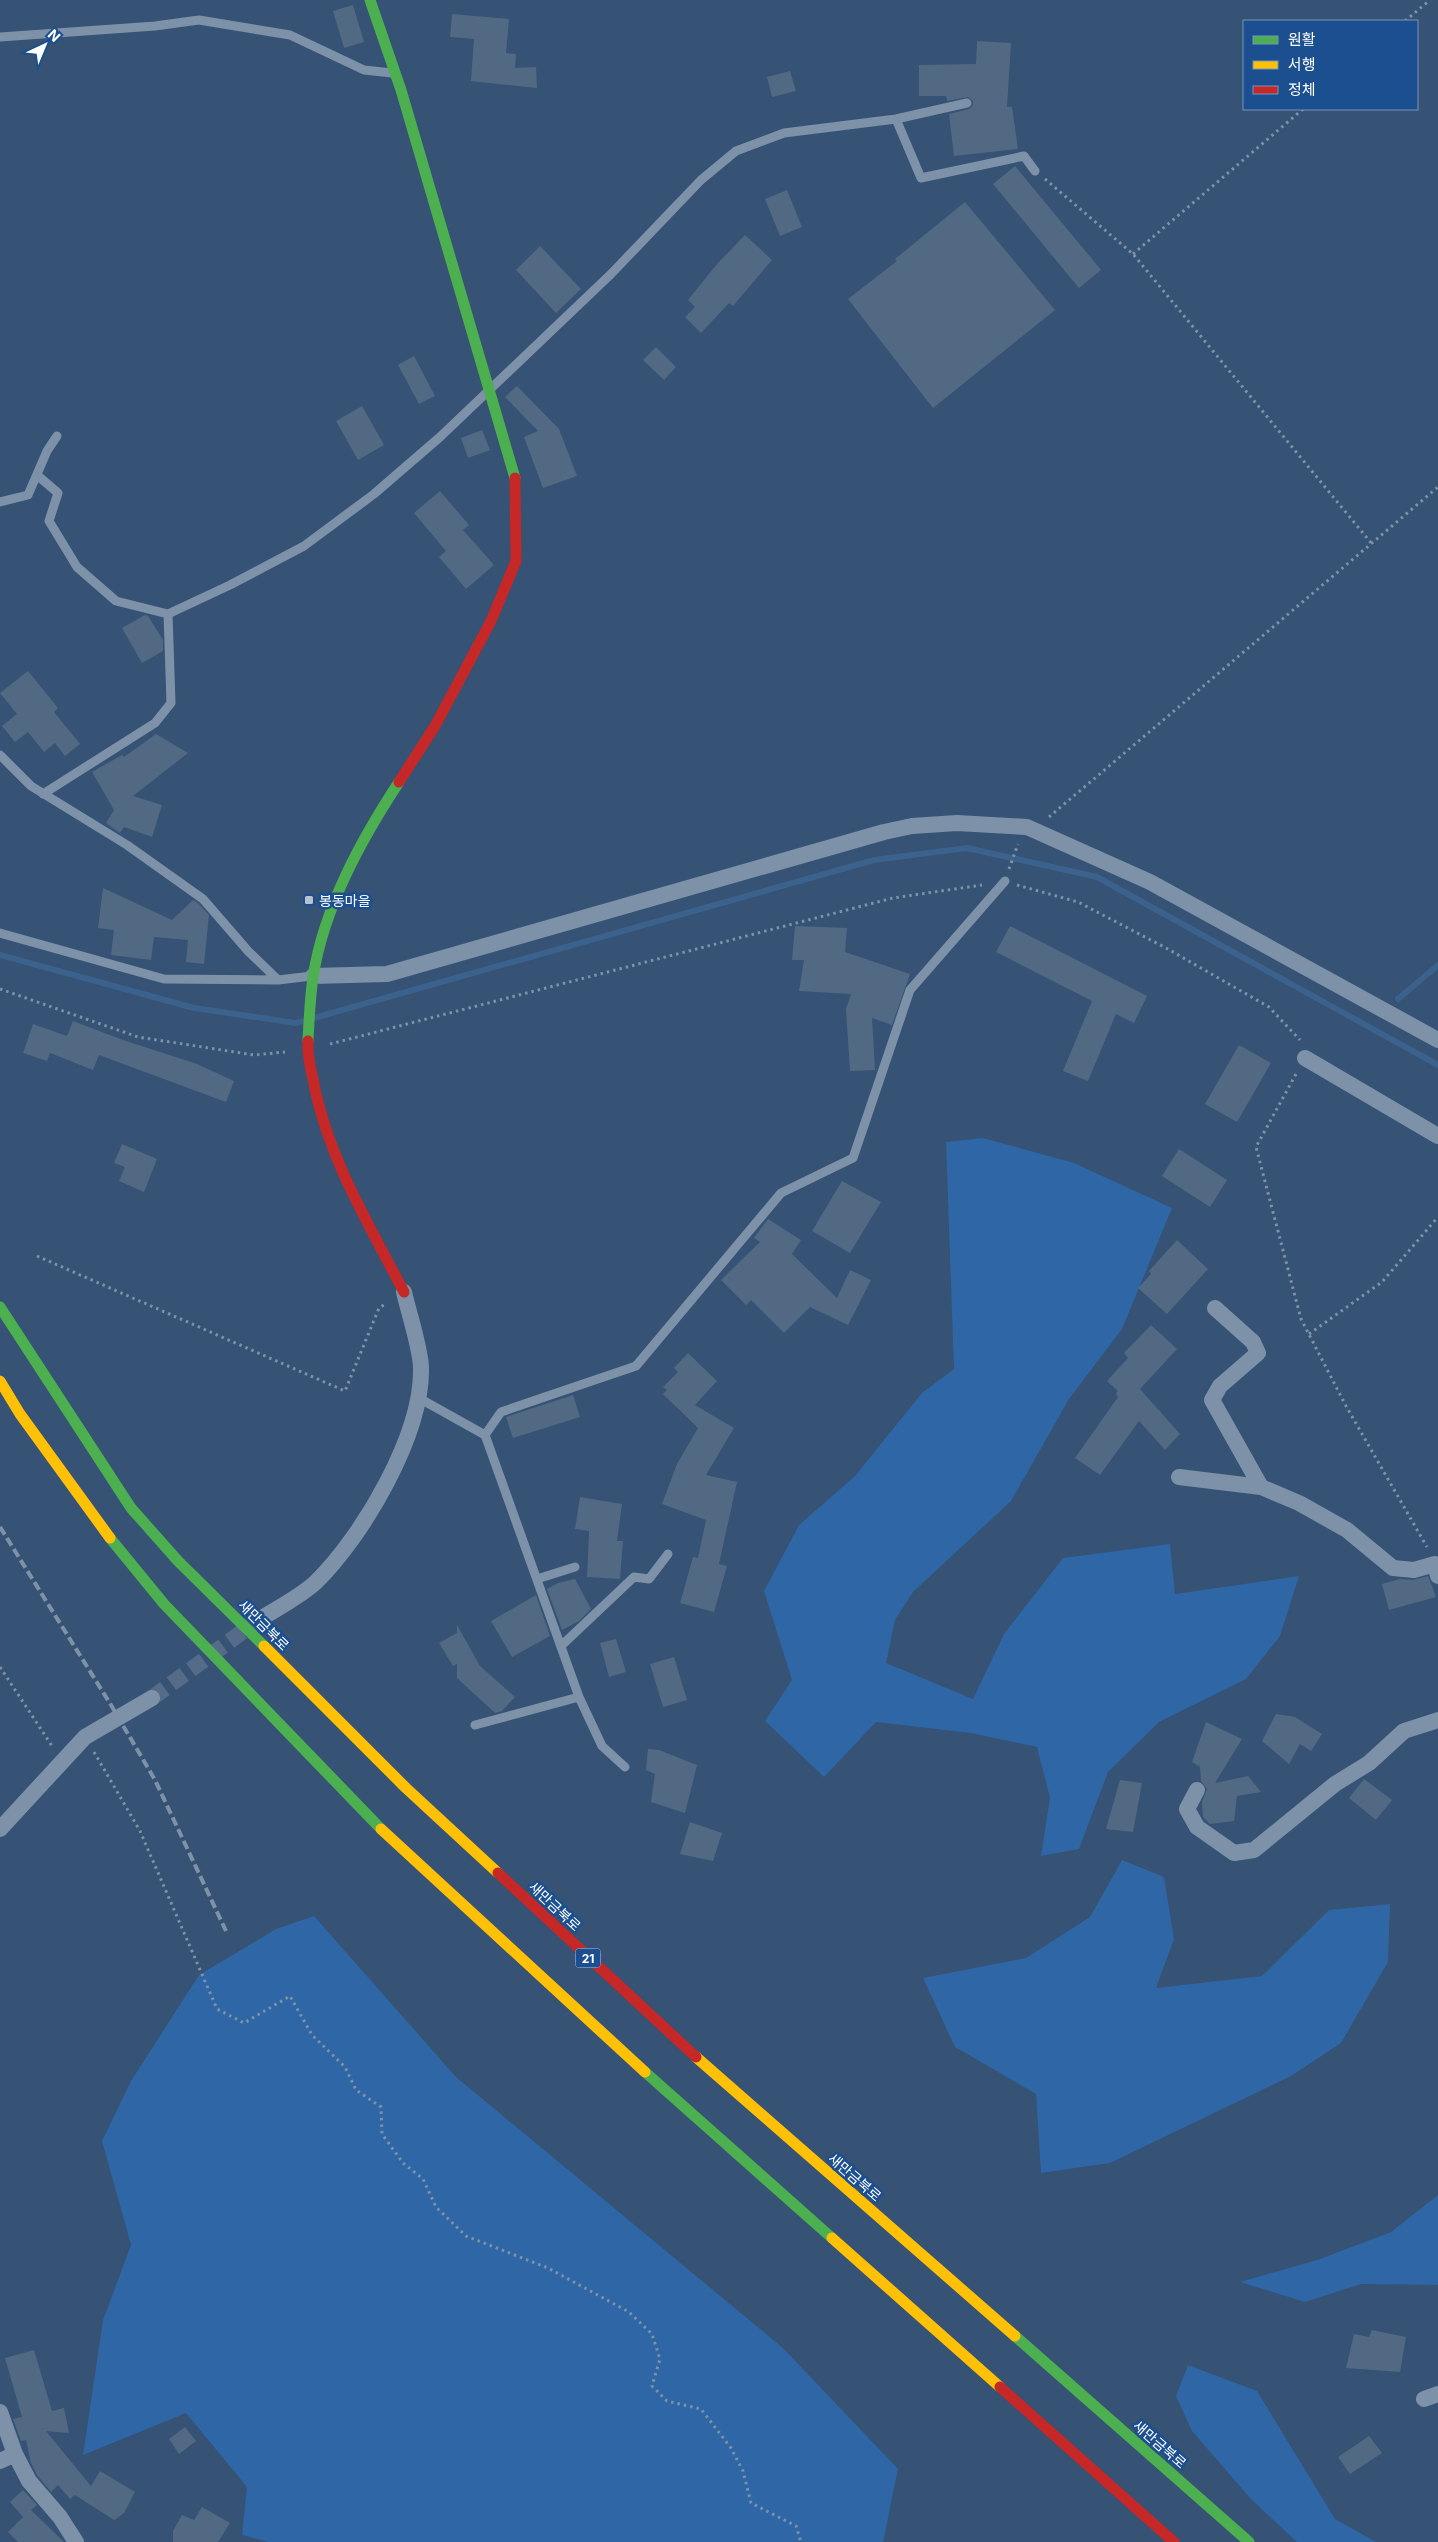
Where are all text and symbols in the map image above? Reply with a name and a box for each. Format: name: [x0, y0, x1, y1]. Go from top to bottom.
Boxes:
north arrow: [20, 20, 70, 70]
legend: [1243, 20, 1418, 110]
text: N: [45, 25, 64, 45]
text: 원활: [1288, 30, 1316, 49]
text: 서행: [1288, 55, 1316, 74]
text: 정체: [1288, 80, 1316, 99]
place label: 봉동마을: [319, 892, 371, 909]
marker: 봉동마을: [303, 894, 315, 906]
street label: 새만금북로: [235, 1596, 293, 1654]
street label: 새만금북로: [526, 1878, 584, 1934]
road number: 21: [576, 1949, 600, 1968]
street label: 새만금북로: [825, 2149, 885, 2205]
street label: 새만금북로: [1130, 2416, 1190, 2472]

